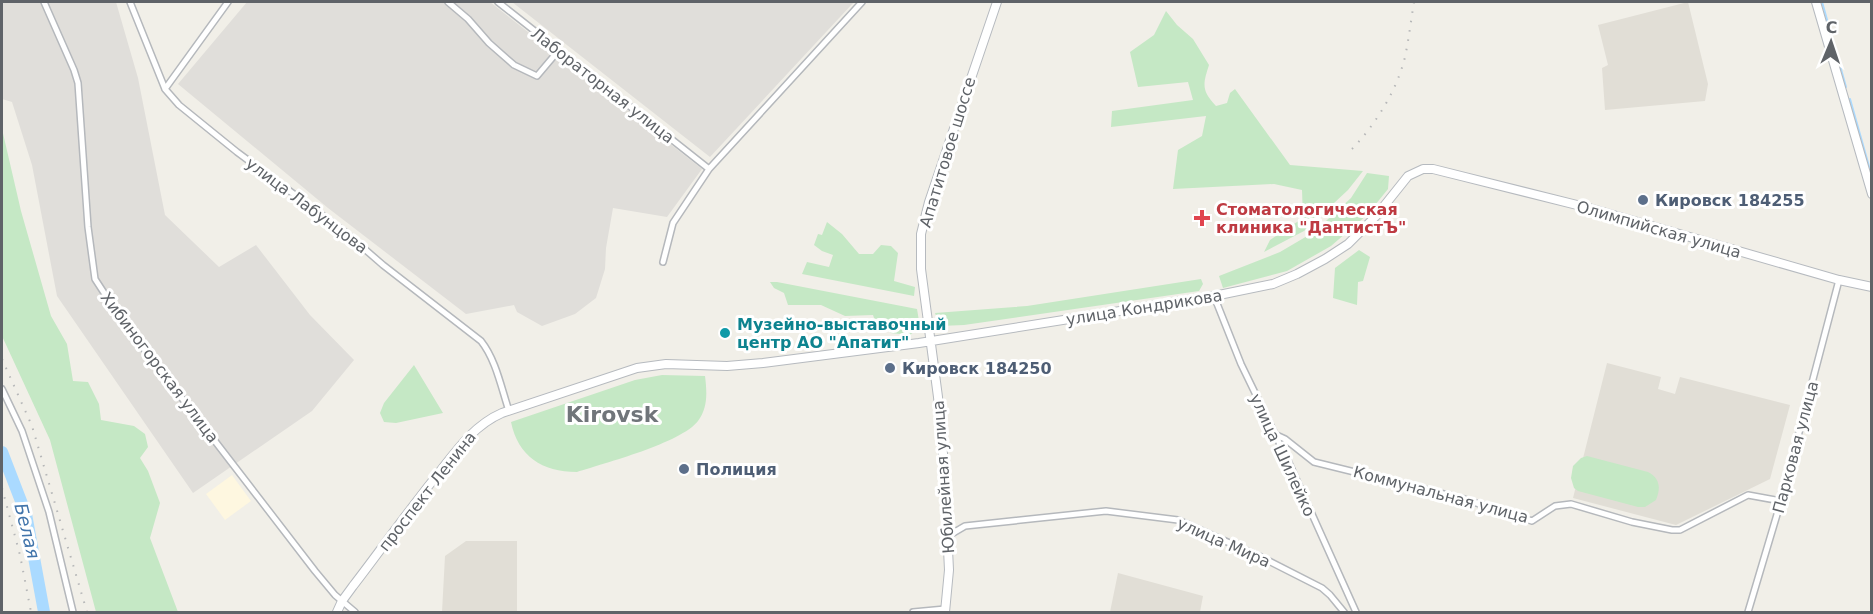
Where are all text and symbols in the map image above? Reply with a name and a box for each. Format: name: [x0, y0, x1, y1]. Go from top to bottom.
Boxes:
north arrow: [1801, 12, 1861, 72]
text: С: [1825, 18, 1838, 37]
street label: Лабораторная улица: [527, 24, 678, 147]
street label: Апатитовое шоссе: [916, 75, 979, 230]
street label: улица Лабунцова: [242, 153, 371, 257]
place label: Кировск 184255: [1655, 191, 1805, 210]
marker: Кировск 184255: [1636, 193, 1650, 207]
street label: Олимпийская улица: [1574, 197, 1743, 262]
place label: Стоматологическая клиника "ДантистЪ": [1216, 200, 1406, 237]
marker: Стоматологическая клиника "ДантистЪ": [1193, 209, 1211, 227]
street label: улица Кондрикова: [1065, 286, 1223, 329]
street label: Хибиногорская улица: [97, 288, 223, 446]
place label: Музейно-выставочный центр АО "Апатит": [737, 315, 946, 352]
marker: Музейно-выставочный центр АО "Апатит": [718, 326, 732, 340]
place label: Кировск 184250: [902, 359, 1052, 378]
marker: Кировск 184250: [883, 361, 897, 375]
street label: Парковая улица: [1769, 379, 1822, 515]
street label: улица Шилейко: [1246, 391, 1319, 520]
street label: Юбилейная улица: [929, 400, 958, 554]
district label: Kirovsk: [566, 402, 660, 427]
street label: проспект Ленина: [375, 428, 480, 555]
place label: Полиция: [696, 460, 777, 479]
marker: Полиция: [677, 462, 691, 476]
street label: Коммунальная улица: [1351, 462, 1530, 527]
water label: Белая: [10, 501, 45, 561]
street label: улица Мира: [1174, 513, 1273, 571]

